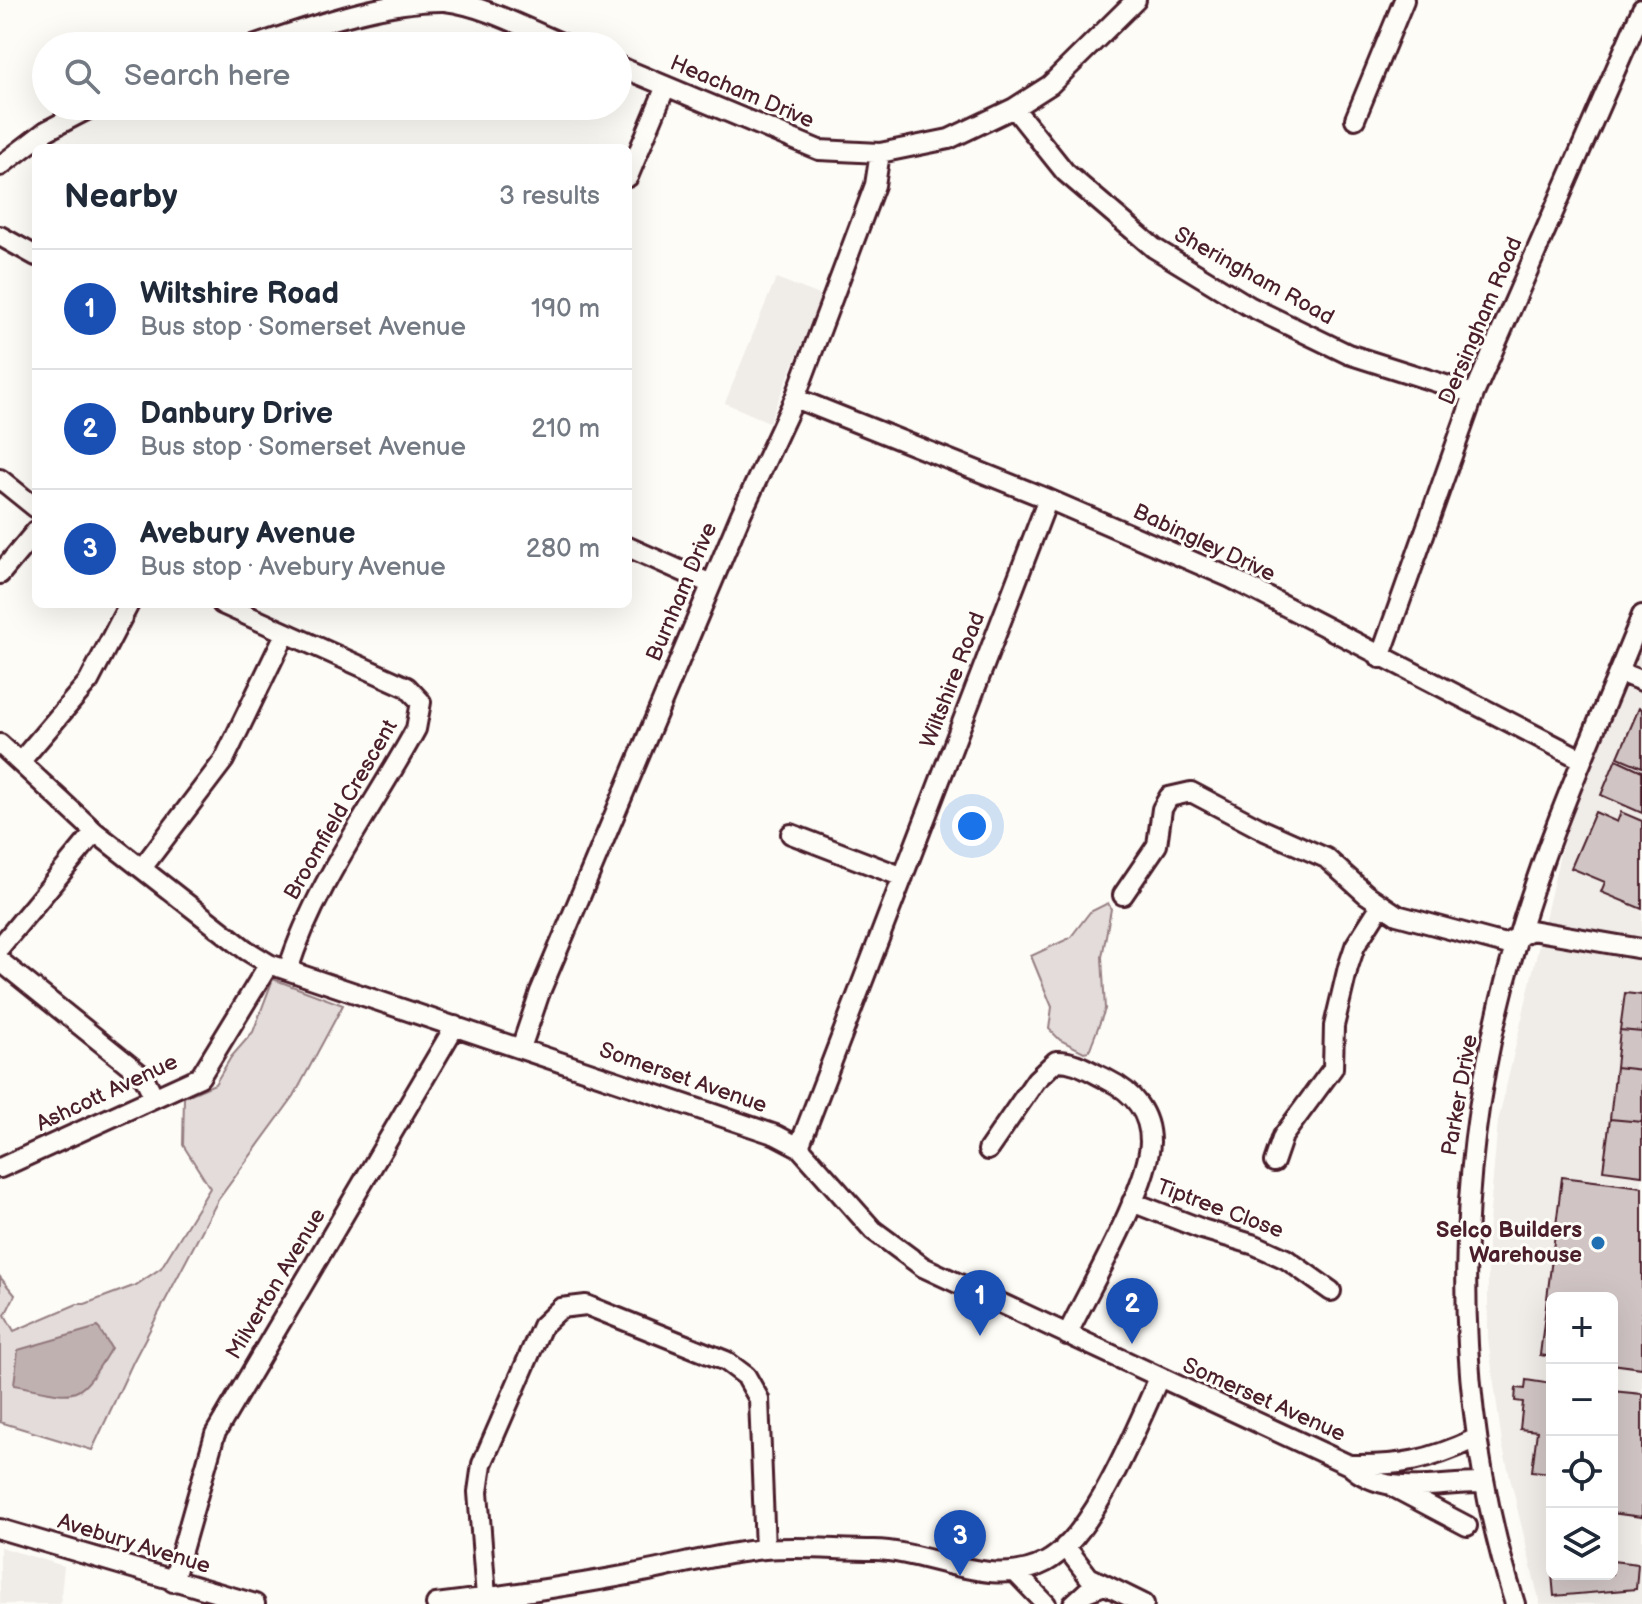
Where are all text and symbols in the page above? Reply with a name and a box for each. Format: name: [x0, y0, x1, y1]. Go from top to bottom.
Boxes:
search box: [32, 32, 632, 120]
street label: Heacham Drive: [666, 50, 818, 134]
icon: search: [60, 54, 104, 98]
text: Search here: [124, 58, 290, 94]
text: Nearby: [64, 176, 178, 217]
text: 3 results: [499, 181, 600, 212]
street label: Sheringham Road: [1169, 221, 1339, 331]
street label: Dersingham Road: [1433, 233, 1529, 409]
text: Wiltshire Road: [140, 276, 339, 312]
text: 1: [85, 294, 95, 325]
text: 190 m: [531, 294, 600, 325]
text: Bus stop · Somerset Avenue: [140, 312, 466, 343]
text: Danbury Drive: [140, 396, 333, 432]
text: 2: [82, 414, 98, 445]
text: 210 m: [531, 414, 600, 445]
text: Bus stop · Somerset Avenue: [140, 432, 466, 463]
street label: Babingley Drive: [1129, 498, 1279, 588]
text: Avebury Avenue: [140, 516, 355, 552]
street label: Burnham Drive: [641, 519, 723, 665]
text: 3: [82, 534, 98, 565]
text: 280 m: [526, 534, 600, 565]
text: Bus stop · Avebury Avenue: [140, 552, 446, 583]
street label: Wiltshire Road: [915, 608, 991, 752]
street label: Broomfield Crescent: [278, 715, 404, 905]
your location: [952, 806, 992, 846]
street label: Parker Drive: [1436, 1032, 1484, 1158]
street label: Somerset Avenue: [596, 1037, 770, 1119]
street label: Ashcott Avenue: [32, 1048, 182, 1138]
street label: Tiptree Close: [1153, 1174, 1287, 1244]
street label: Milverton Avenue: [220, 1204, 332, 1364]
place label: Selco Builders Warehouse: [1436, 1217, 1582, 1269]
marker: Selco Builders Warehouse: [1589, 1234, 1607, 1252]
pin: 1: [954, 1270, 1006, 1336]
pin: 2: [1106, 1278, 1158, 1344]
map controls: [1546, 1292, 1618, 1580]
button: +: [1546, 1292, 1618, 1364]
street label: Somerset Avenue: [1178, 1352, 1350, 1448]
button: −: [1546, 1364, 1618, 1436]
button: locate: [1546, 1436, 1618, 1508]
street label: Avebury Avenue: [55, 1508, 213, 1580]
button: layers: [1546, 1508, 1618, 1580]
pin: 3: [934, 1510, 986, 1576]

